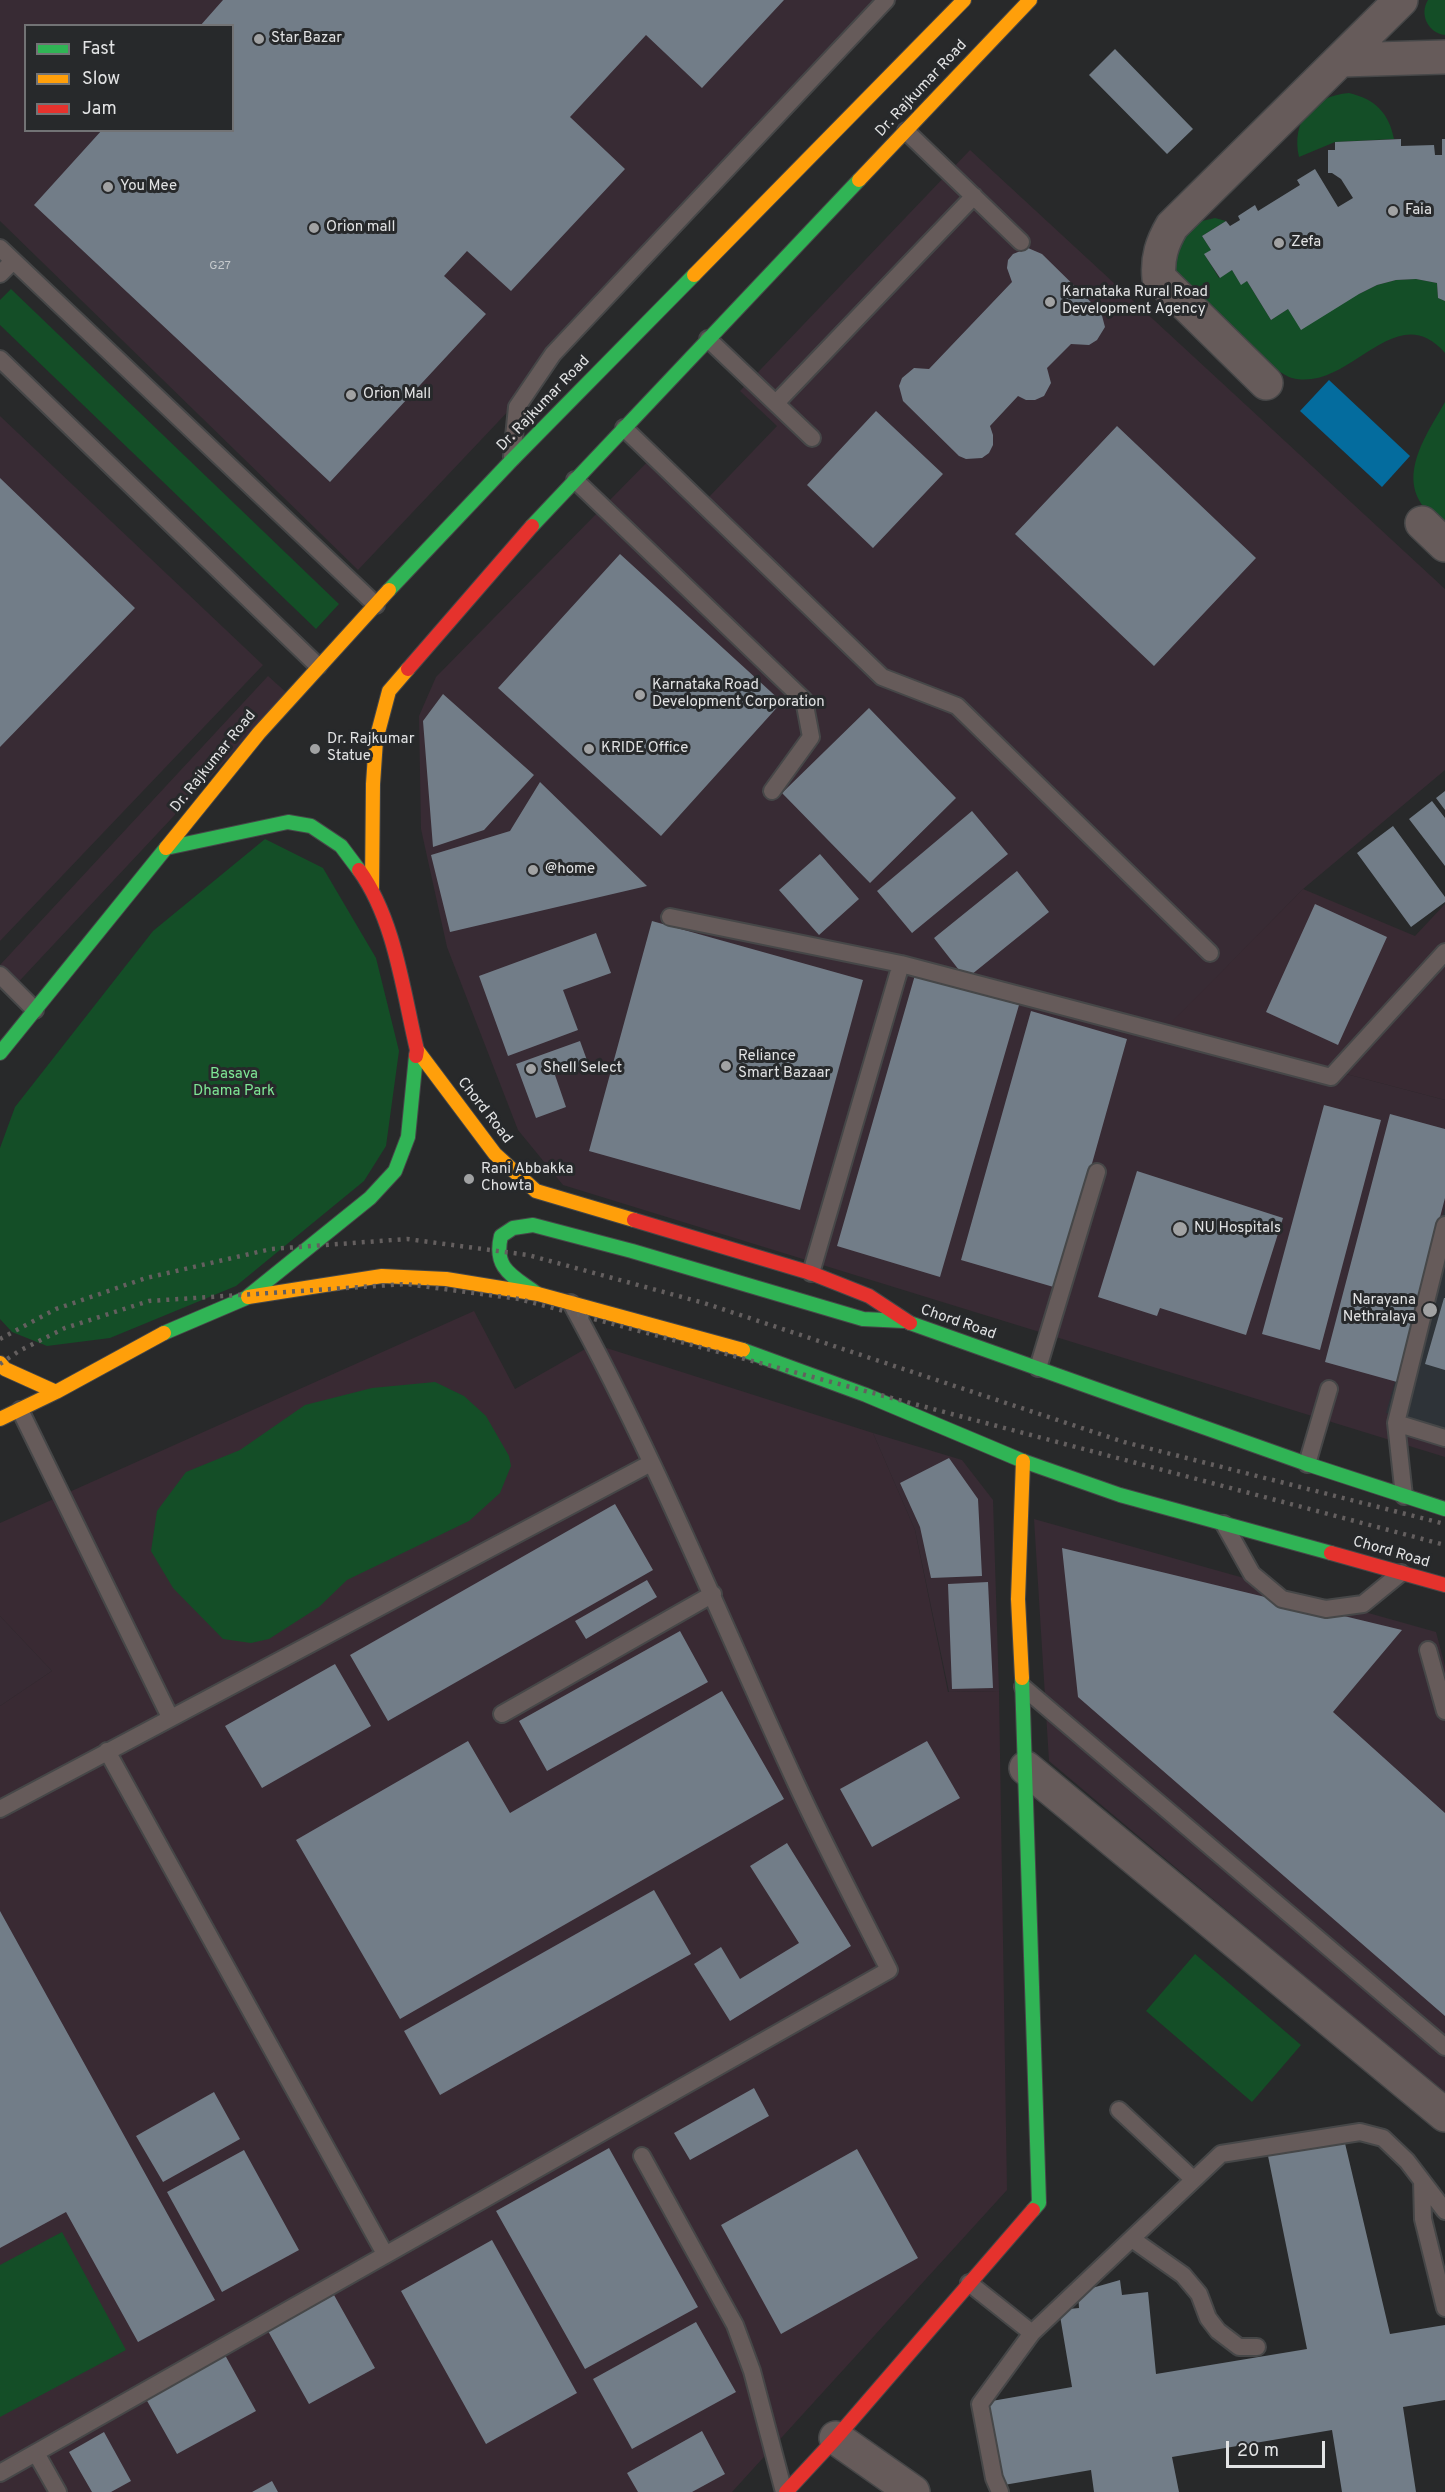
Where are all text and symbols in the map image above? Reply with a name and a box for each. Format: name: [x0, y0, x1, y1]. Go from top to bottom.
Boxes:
legend: [24, 24, 234, 132]
place label: Star Bazar: [271, 30, 342, 48]
marker: Star Bazar: [252, 32, 266, 46]
street label: Dr. Rajkumar Road: [873, 37, 971, 141]
text: Fast: [82, 38, 115, 61]
text: Slow: [82, 68, 120, 91]
text: Jam: [82, 98, 117, 121]
place label: You Mee: [120, 178, 177, 196]
marker: You Mee: [101, 180, 115, 194]
place label: Faia: [1405, 202, 1432, 220]
marker: Faia: [1386, 204, 1400, 218]
place label: Orion mall: [326, 219, 395, 237]
marker: Orion mall: [307, 221, 321, 235]
place label: Zefa: [1291, 234, 1321, 252]
marker: Zefa: [1272, 236, 1286, 250]
house number: G27: [209, 260, 231, 274]
place label: Karnataka Rural Road Development Agency: [1062, 284, 1208, 319]
marker: Karnataka Rural Road Development Agency: [1043, 295, 1057, 309]
street label: Dr. Rajkumar Road: [494, 353, 594, 455]
place label: Orion Mall: [363, 386, 431, 404]
marker: Orion Mall: [344, 388, 358, 402]
place label: Karnataka Road Development Corporation: [652, 677, 825, 712]
marker: Karnataka Road Development Corporation: [633, 688, 647, 702]
street label: Dr. Rajkumar Road: [167, 707, 261, 817]
place label: Dr. Rajkumar Statue: [327, 731, 415, 766]
place label: KRIDE Office: [601, 740, 688, 758]
marker: Dr. Rajkumar Statue: [308, 742, 322, 756]
marker: KRIDE Office: [582, 742, 596, 756]
place label: @home: [545, 861, 595, 879]
marker: @home: [526, 863, 540, 877]
place label: Reliance Smart Bazaar: [738, 1048, 830, 1083]
marker: Reliance Smart Bazaar: [719, 1059, 733, 1073]
place label: Shell Select: [543, 1060, 622, 1078]
marker: Shell Select: [524, 1062, 538, 1076]
park label: Basava Dhama Park: [193, 1066, 275, 1101]
street label: Chord Road: [453, 1074, 515, 1148]
place label: Rani Abbakka Chowta: [481, 1161, 573, 1196]
marker: Rani Abbakka Chowta: [462, 1172, 476, 1186]
marker: NU Hospitals: [1171, 1220, 1189, 1238]
place label: NU Hospitals: [1194, 1220, 1281, 1238]
place label: Narayana Nethralaya: [1343, 1292, 1416, 1327]
marker: Narayana Nethralaya: [1421, 1301, 1439, 1319]
street label: Chord Road: [918, 1302, 998, 1344]
street label: Chord Road: [1351, 1533, 1431, 1573]
scale bar: [1229, 2429, 1328, 2467]
text: 20 m: [1237, 2440, 1279, 2463]

